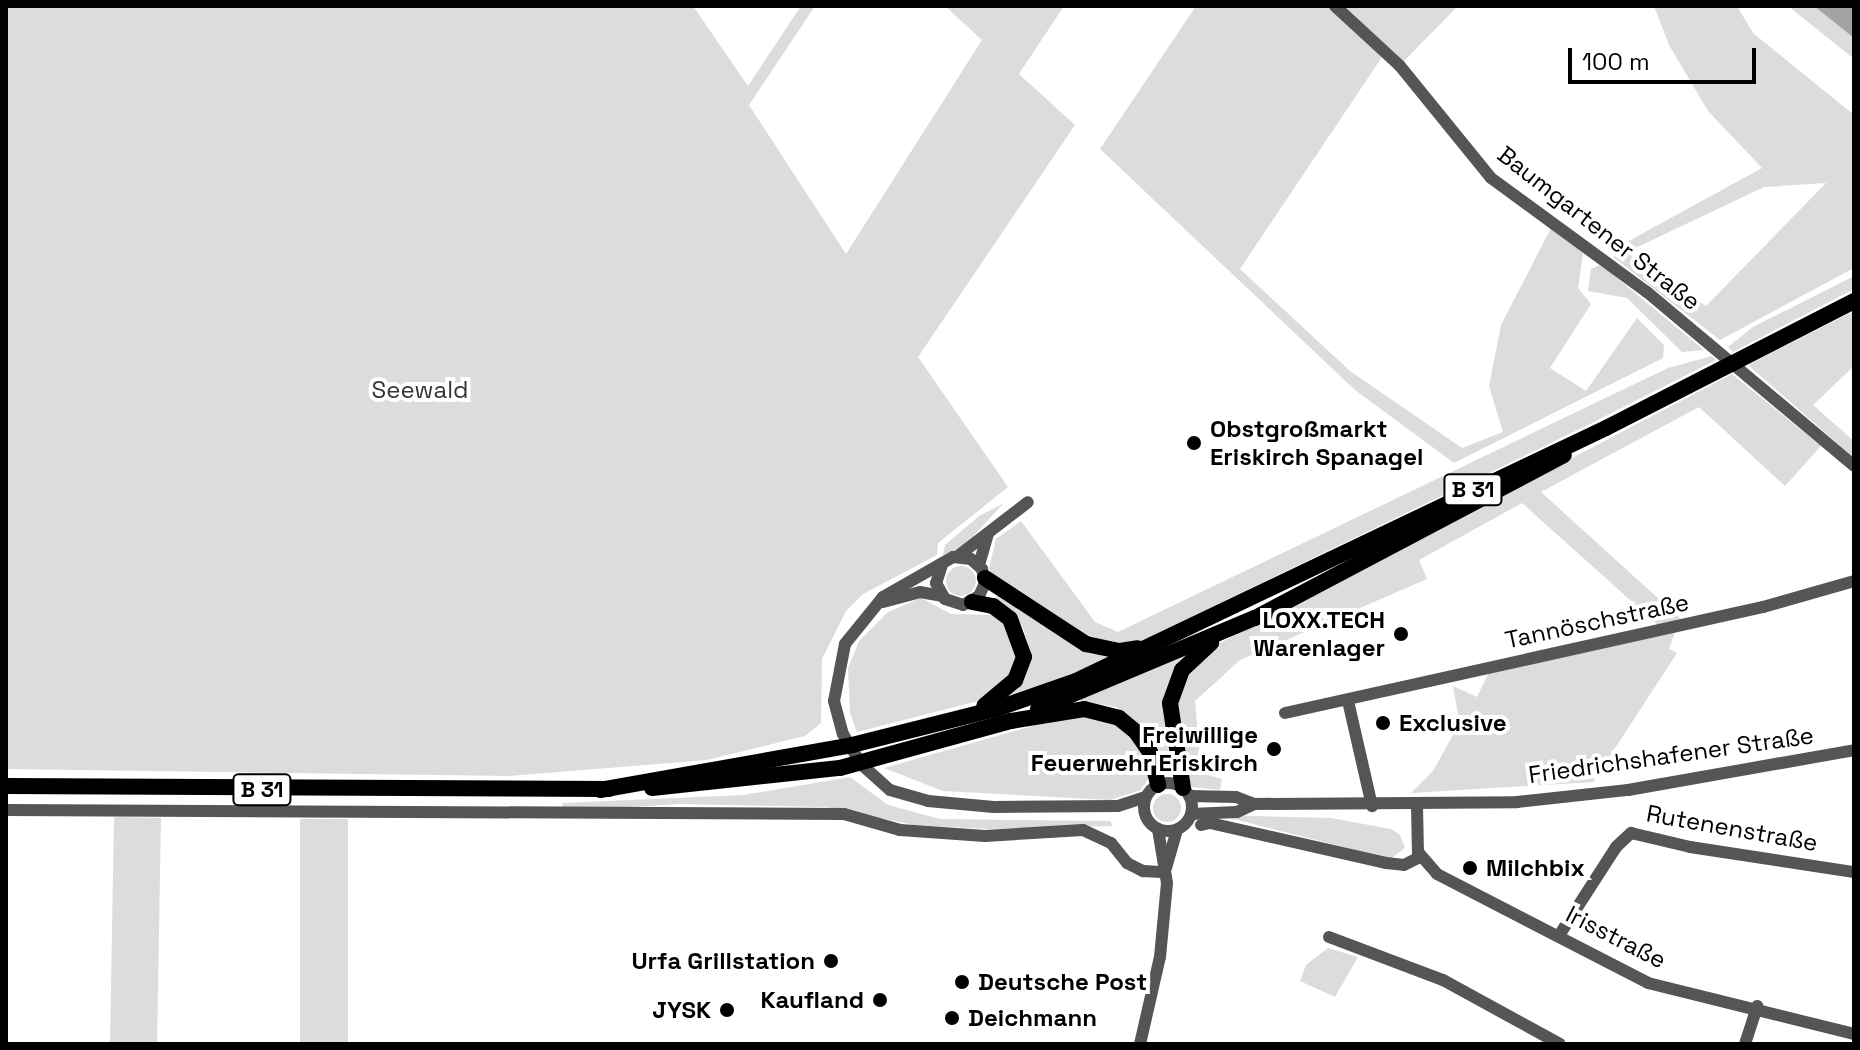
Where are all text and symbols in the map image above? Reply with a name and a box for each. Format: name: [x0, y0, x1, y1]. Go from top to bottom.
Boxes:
scale bar: [1572, 32, 1760, 82]
text: 100 m: [1582, 46, 1650, 77]
street label: Baumgartener Straße: [1492, 140, 1706, 316]
park label: Seewald: [371, 376, 469, 404]
place label: Obstgroßmarkt Eriskirch Spanagel: [1210, 415, 1423, 471]
marker: Obstgroßmarkt Eriskirch Spanagel: [1185, 434, 1203, 452]
road number: B 31: [1443, 472, 1503, 508]
street label: Tannöschstraße: [1503, 587, 1691, 655]
place label: LOXX.TECH Warenlager: [1253, 606, 1385, 662]
marker: LOXX.TECH Warenlager: [1392, 625, 1410, 643]
place label: Exclusive: [1399, 709, 1507, 737]
marker: Exclusive: [1374, 714, 1392, 732]
place label: Freiwillige Feuerwehr Eriskirch: [1031, 721, 1258, 777]
street label: Friedrichshafener Straße: [1526, 721, 1816, 789]
marker: Freiwillige Feuerwehr Eriskirch: [1265, 740, 1283, 758]
road number: B 31: [232, 772, 292, 808]
street label: Rutenenstraße: [1644, 799, 1820, 857]
place label: Milchbix: [1486, 854, 1585, 882]
marker: Milchbix: [1461, 859, 1479, 877]
street label: Irisstraße: [1561, 900, 1671, 974]
place label: Urfa Grillstation: [631, 947, 815, 975]
marker: Urfa Grillstation: [822, 952, 840, 970]
place label: Deutsche Post: [978, 968, 1147, 996]
marker: Deutsche Post: [953, 973, 971, 991]
place label: Kaufland: [761, 986, 864, 1014]
marker: Kaufland: [871, 991, 889, 1009]
place label: JYSK: [652, 996, 711, 1024]
marker: JYSK: [718, 1001, 736, 1019]
place label: Deichmann: [968, 1004, 1097, 1032]
marker: Deichmann: [943, 1009, 961, 1027]

